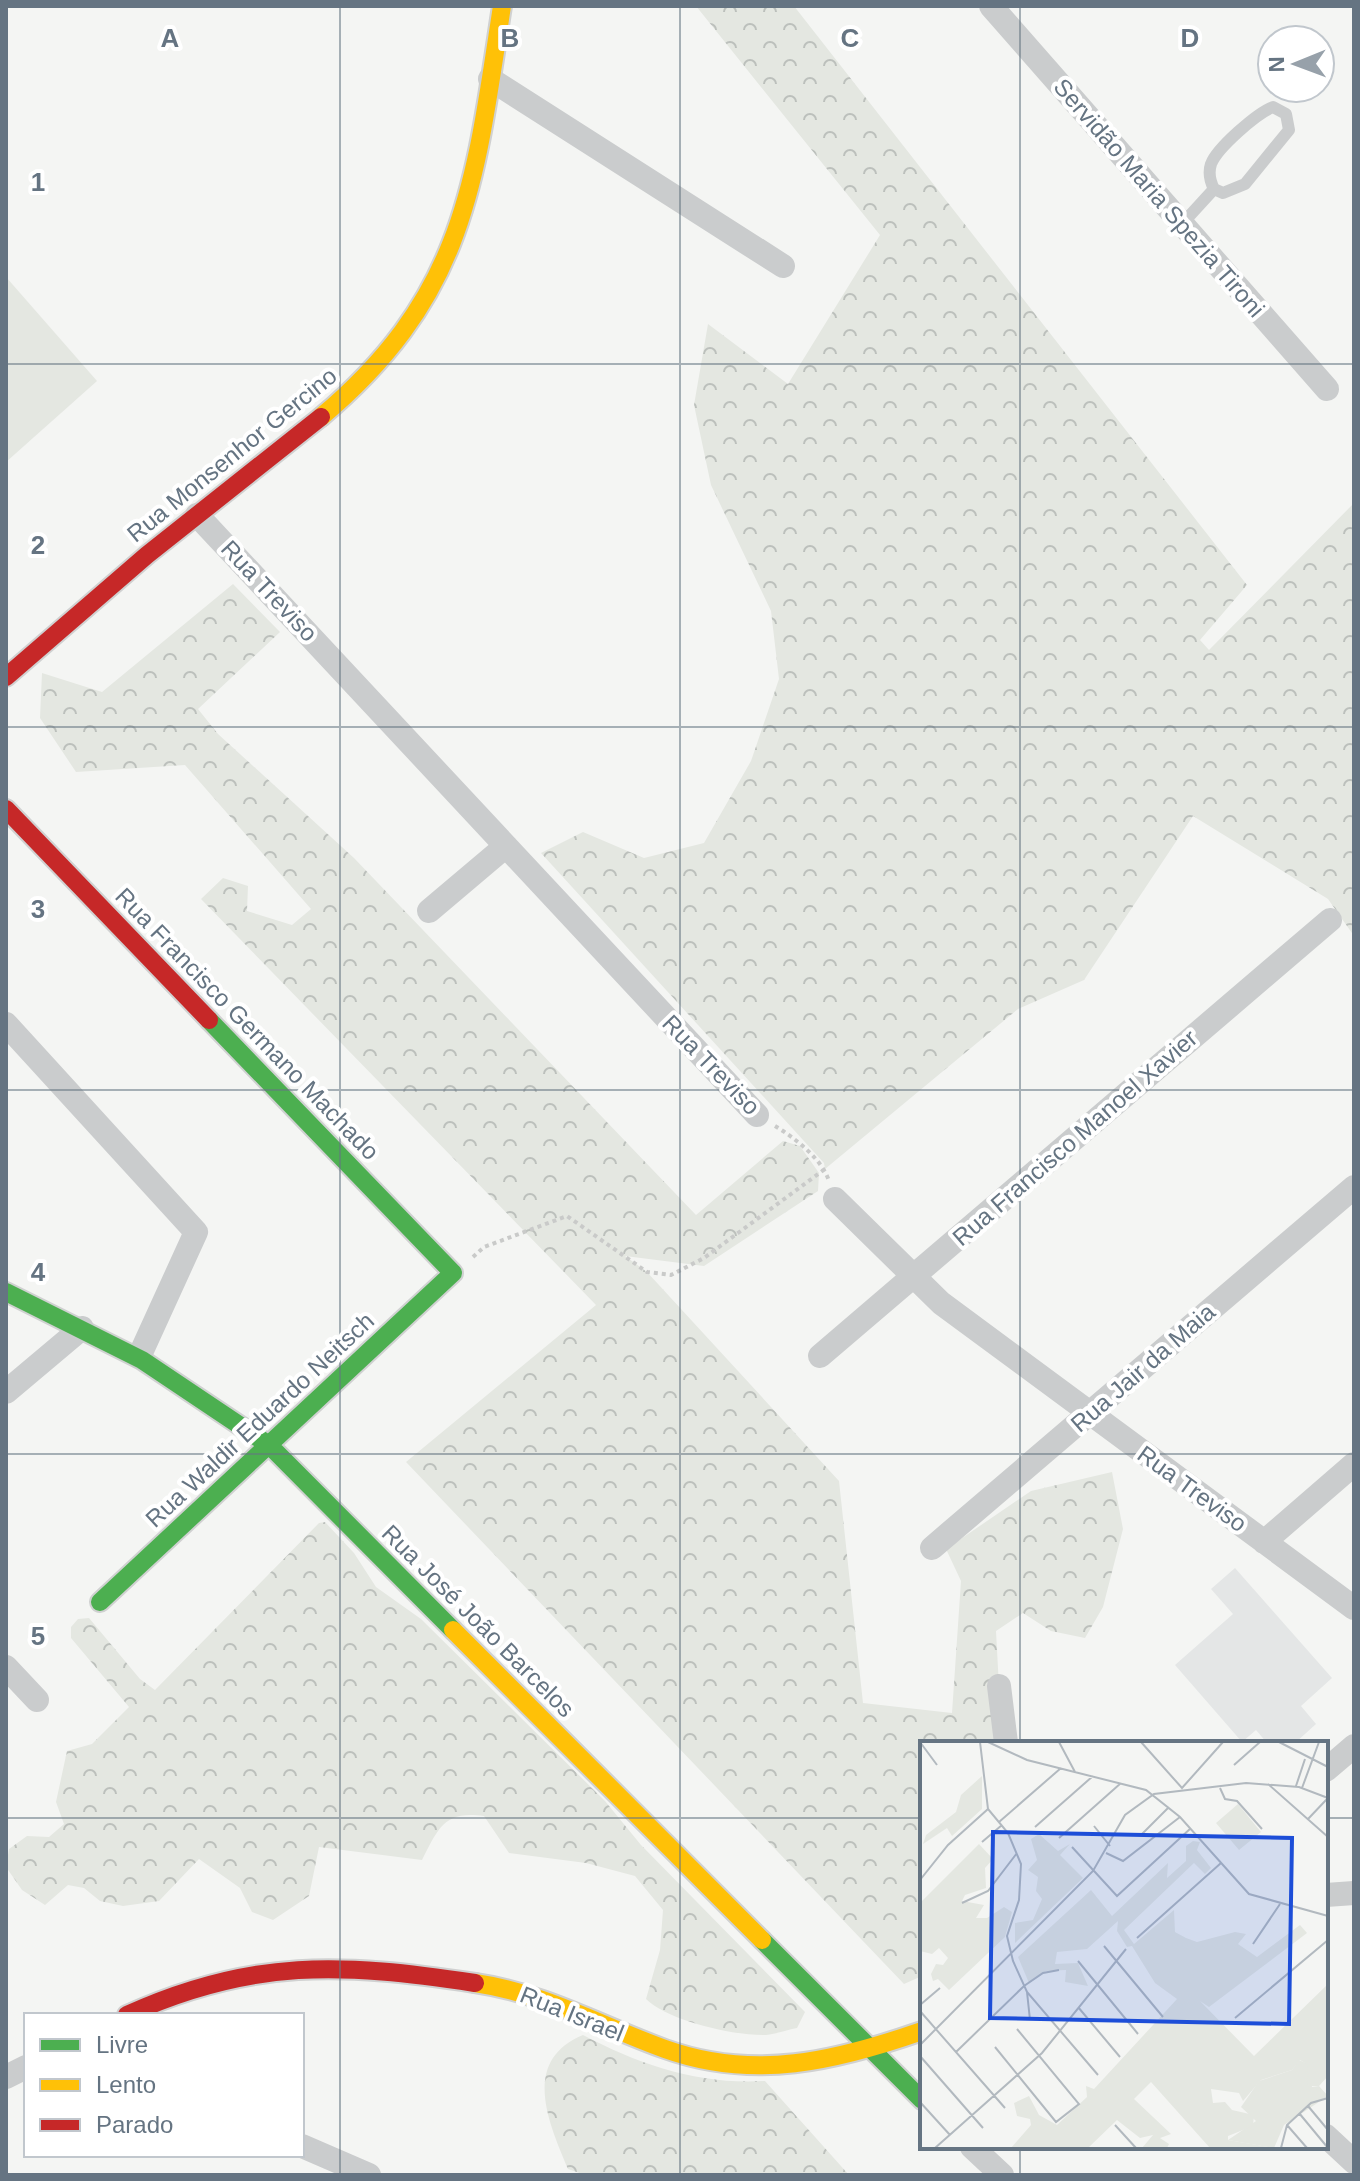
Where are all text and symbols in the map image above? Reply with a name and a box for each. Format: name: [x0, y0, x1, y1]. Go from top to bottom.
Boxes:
text: A: [161, 23, 180, 53]
text: B: [501, 23, 519, 53]
text: C: [841, 23, 860, 53]
text: D: [1181, 23, 1199, 53]
north arrow: [1256, 24, 1336, 104]
text: N: [1264, 56, 1289, 73]
street label: Servidão Maria Spezia Tironi: [1049, 73, 1270, 322]
text: 1: [31, 167, 45, 197]
street label: Rua Monsenhor Gercino: [122, 362, 342, 547]
text: 2: [31, 530, 45, 560]
street label: Rua Treviso: [216, 535, 323, 647]
street label: Rua Francisco Germano Machado: [110, 882, 384, 1165]
text: 3: [31, 894, 45, 924]
street label: Rua Treviso: [657, 1009, 766, 1120]
street label: Rua Francisco Manoel Xavier: [947, 1024, 1202, 1251]
text: 4: [31, 1257, 46, 1287]
street label: Rua Jair da Maia: [1065, 1297, 1220, 1437]
street label: Rua Waldir Eduardo Neitsch: [140, 1307, 379, 1532]
street label: Rua Treviso: [1133, 1440, 1252, 1537]
street label: Rua José João Barcelos: [377, 1519, 580, 1722]
text: 5: [31, 1621, 45, 1651]
inset map: [920, 1741, 1328, 2149]
street label: Rua Israel: [516, 1981, 628, 2047]
legend: [24, 2013, 304, 2157]
text: Livre: [96, 2031, 148, 2058]
text: Lento: [96, 2071, 156, 2098]
text: Parado: [96, 2111, 173, 2138]

